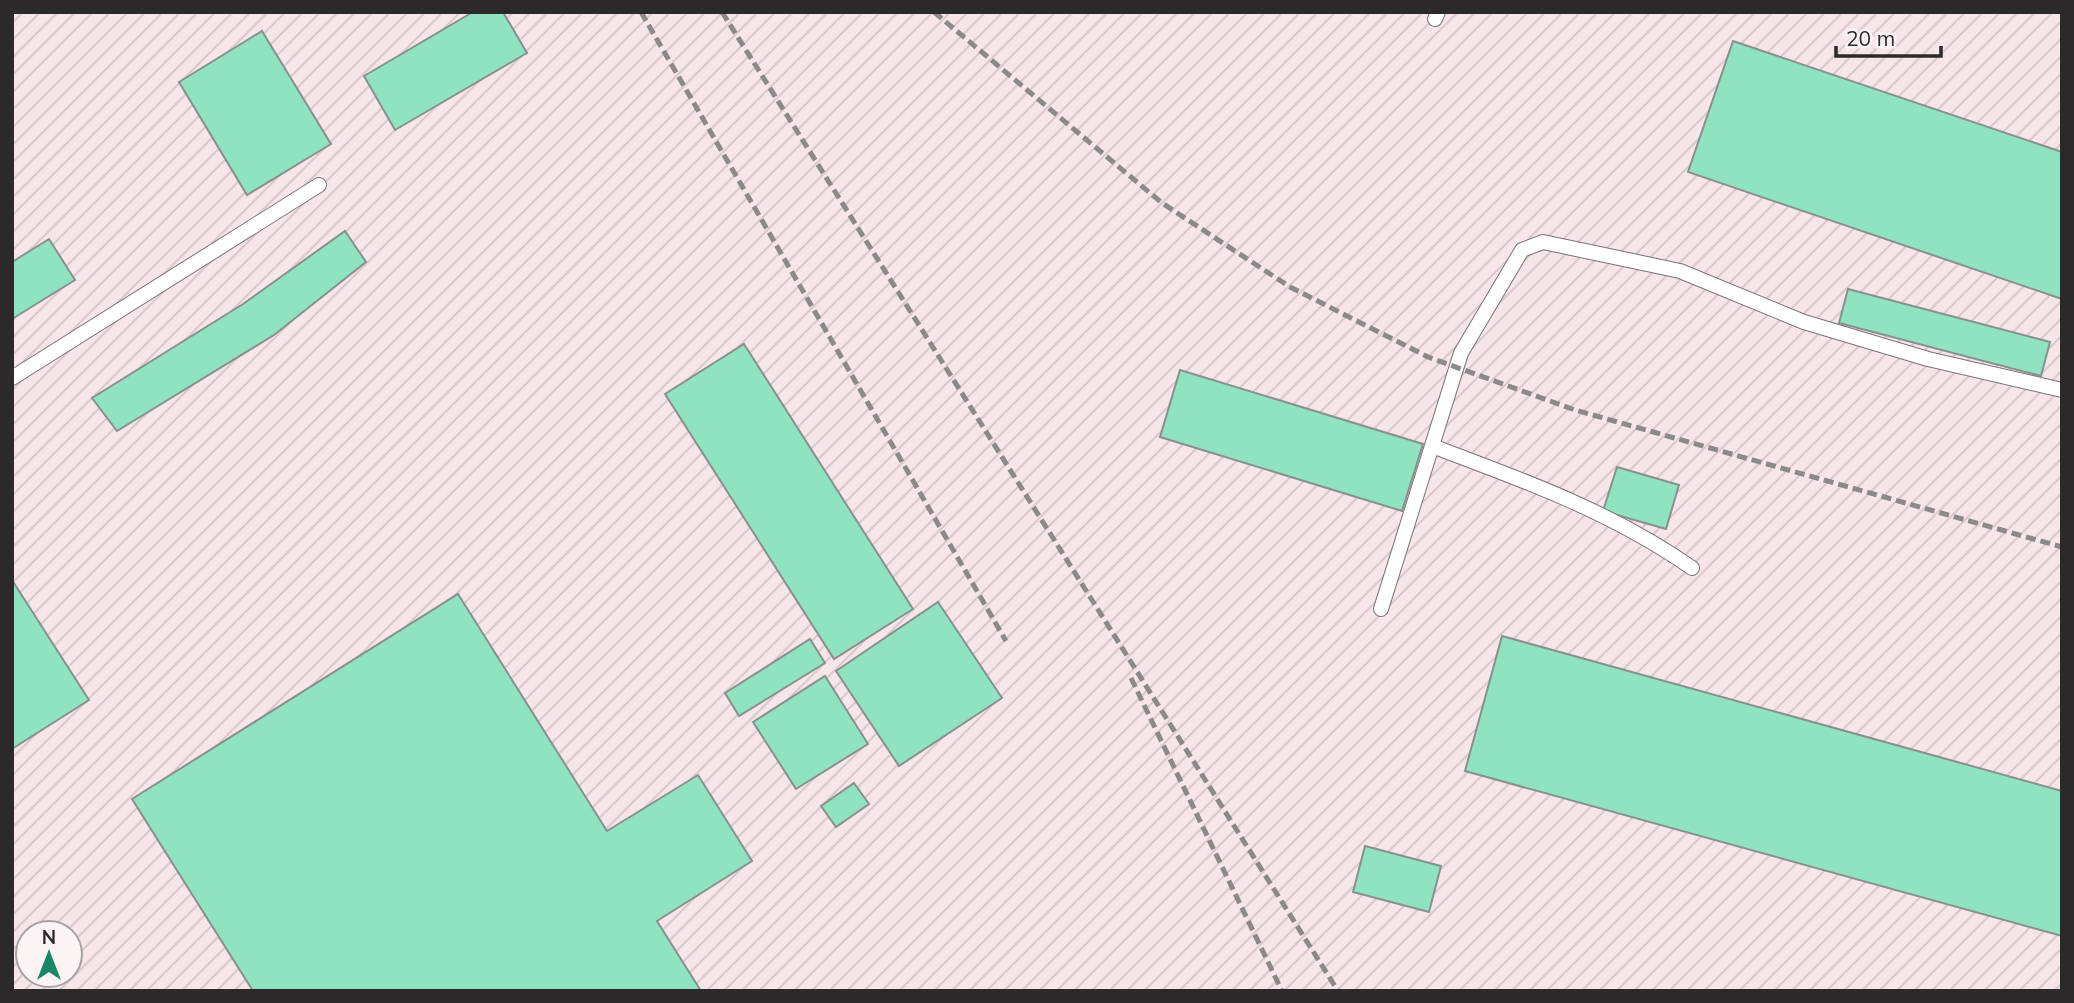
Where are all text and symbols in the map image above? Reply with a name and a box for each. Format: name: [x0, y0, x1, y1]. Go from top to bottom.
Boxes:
scale bar: [1836, 14, 1941, 58]
text: 20 m: [1846, 25, 1895, 51]
north arrow: [14, 919, 84, 989]
text: N: [42, 925, 56, 949]

